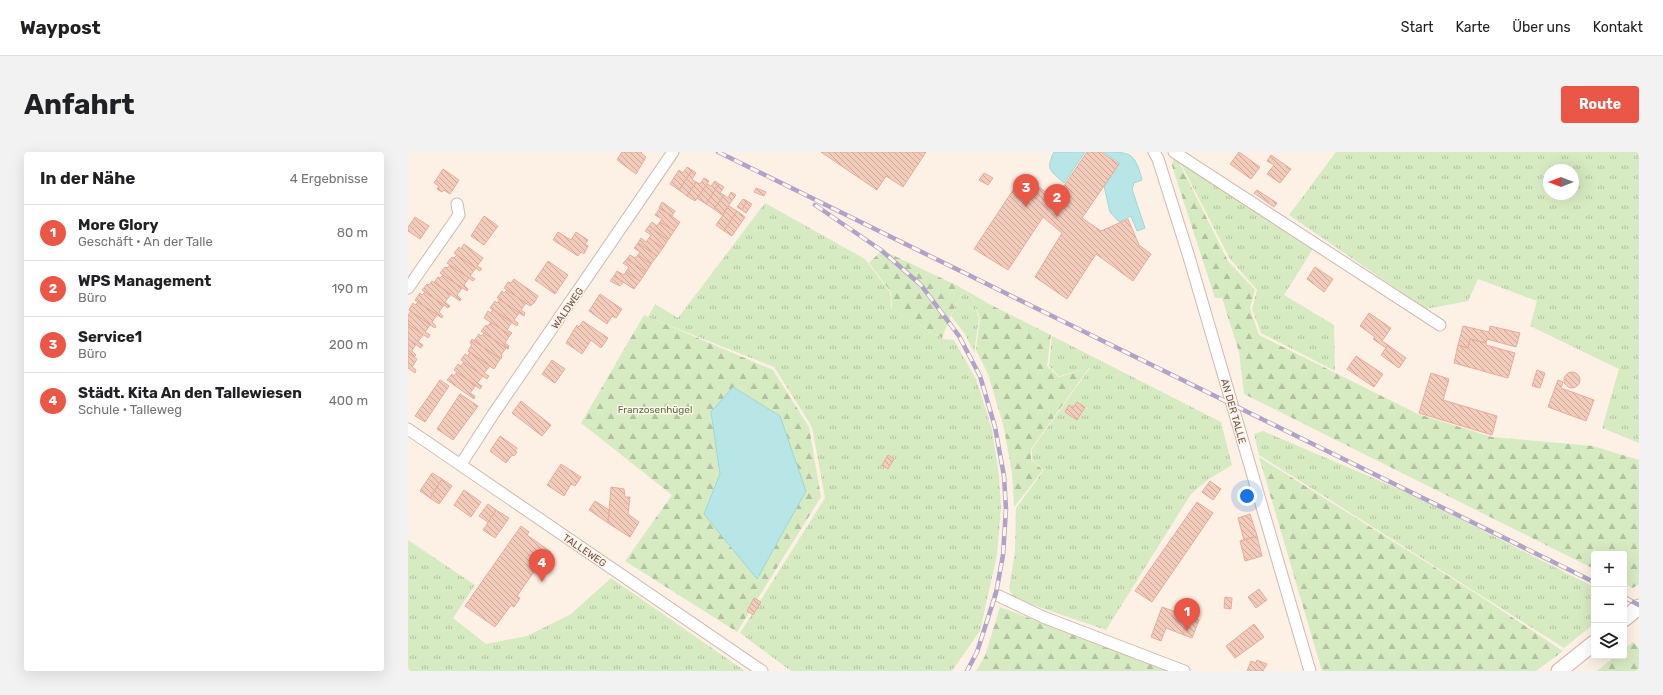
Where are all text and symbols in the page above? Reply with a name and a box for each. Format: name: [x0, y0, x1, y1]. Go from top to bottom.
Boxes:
text: Waypost: [20, 16, 101, 39]
text: Start: [1401, 19, 1434, 36]
text: Karte: [1456, 19, 1490, 36]
text: Über uns: [1512, 19, 1571, 36]
text: Kontakt: [1593, 19, 1643, 36]
button: Route: [1561, 86, 1639, 123]
text: Anfahrt: [24, 88, 135, 121]
north arrow: [1543, 164, 1579, 200]
text: In der Nähe: [40, 168, 135, 188]
text: 4 Ergebnisse: [290, 171, 368, 186]
pin: 3: [1013, 174, 1039, 207]
pin: 2: [1044, 184, 1070, 217]
text: More Glory: [78, 216, 158, 234]
text: 1: [50, 225, 56, 240]
text: 80 m: [337, 225, 368, 240]
text: Geschäft · An der Talle: [78, 234, 213, 249]
text: WPS Management: [78, 272, 211, 290]
text: 2: [49, 281, 57, 296]
text: 190 m: [332, 281, 368, 296]
street label: WALDWEG: [549, 285, 587, 332]
text: Büro: [78, 290, 107, 305]
text: Service1: [78, 328, 142, 346]
text: 3: [49, 337, 57, 352]
text: 200 m: [329, 337, 368, 352]
text: Büro: [78, 346, 107, 361]
street label: AN DER TALLE: [1218, 377, 1248, 445]
text: Städt. Kita An den Tallewiesen: [78, 384, 302, 402]
text: 4: [49, 393, 57, 408]
text: 400 m: [329, 393, 368, 408]
text: Schule · Talleweg: [78, 402, 182, 417]
park label: Franzosenhügel: [618, 404, 692, 416]
your location: [1237, 486, 1257, 506]
street label: TALLEWEG: [560, 532, 609, 570]
pin: 4: [529, 549, 555, 582]
map controls: [1591, 551, 1627, 659]
button: +: [1591, 551, 1627, 587]
button: −: [1591, 587, 1627, 623]
pin: 1: [1174, 598, 1200, 631]
button: layers: [1591, 623, 1627, 659]

